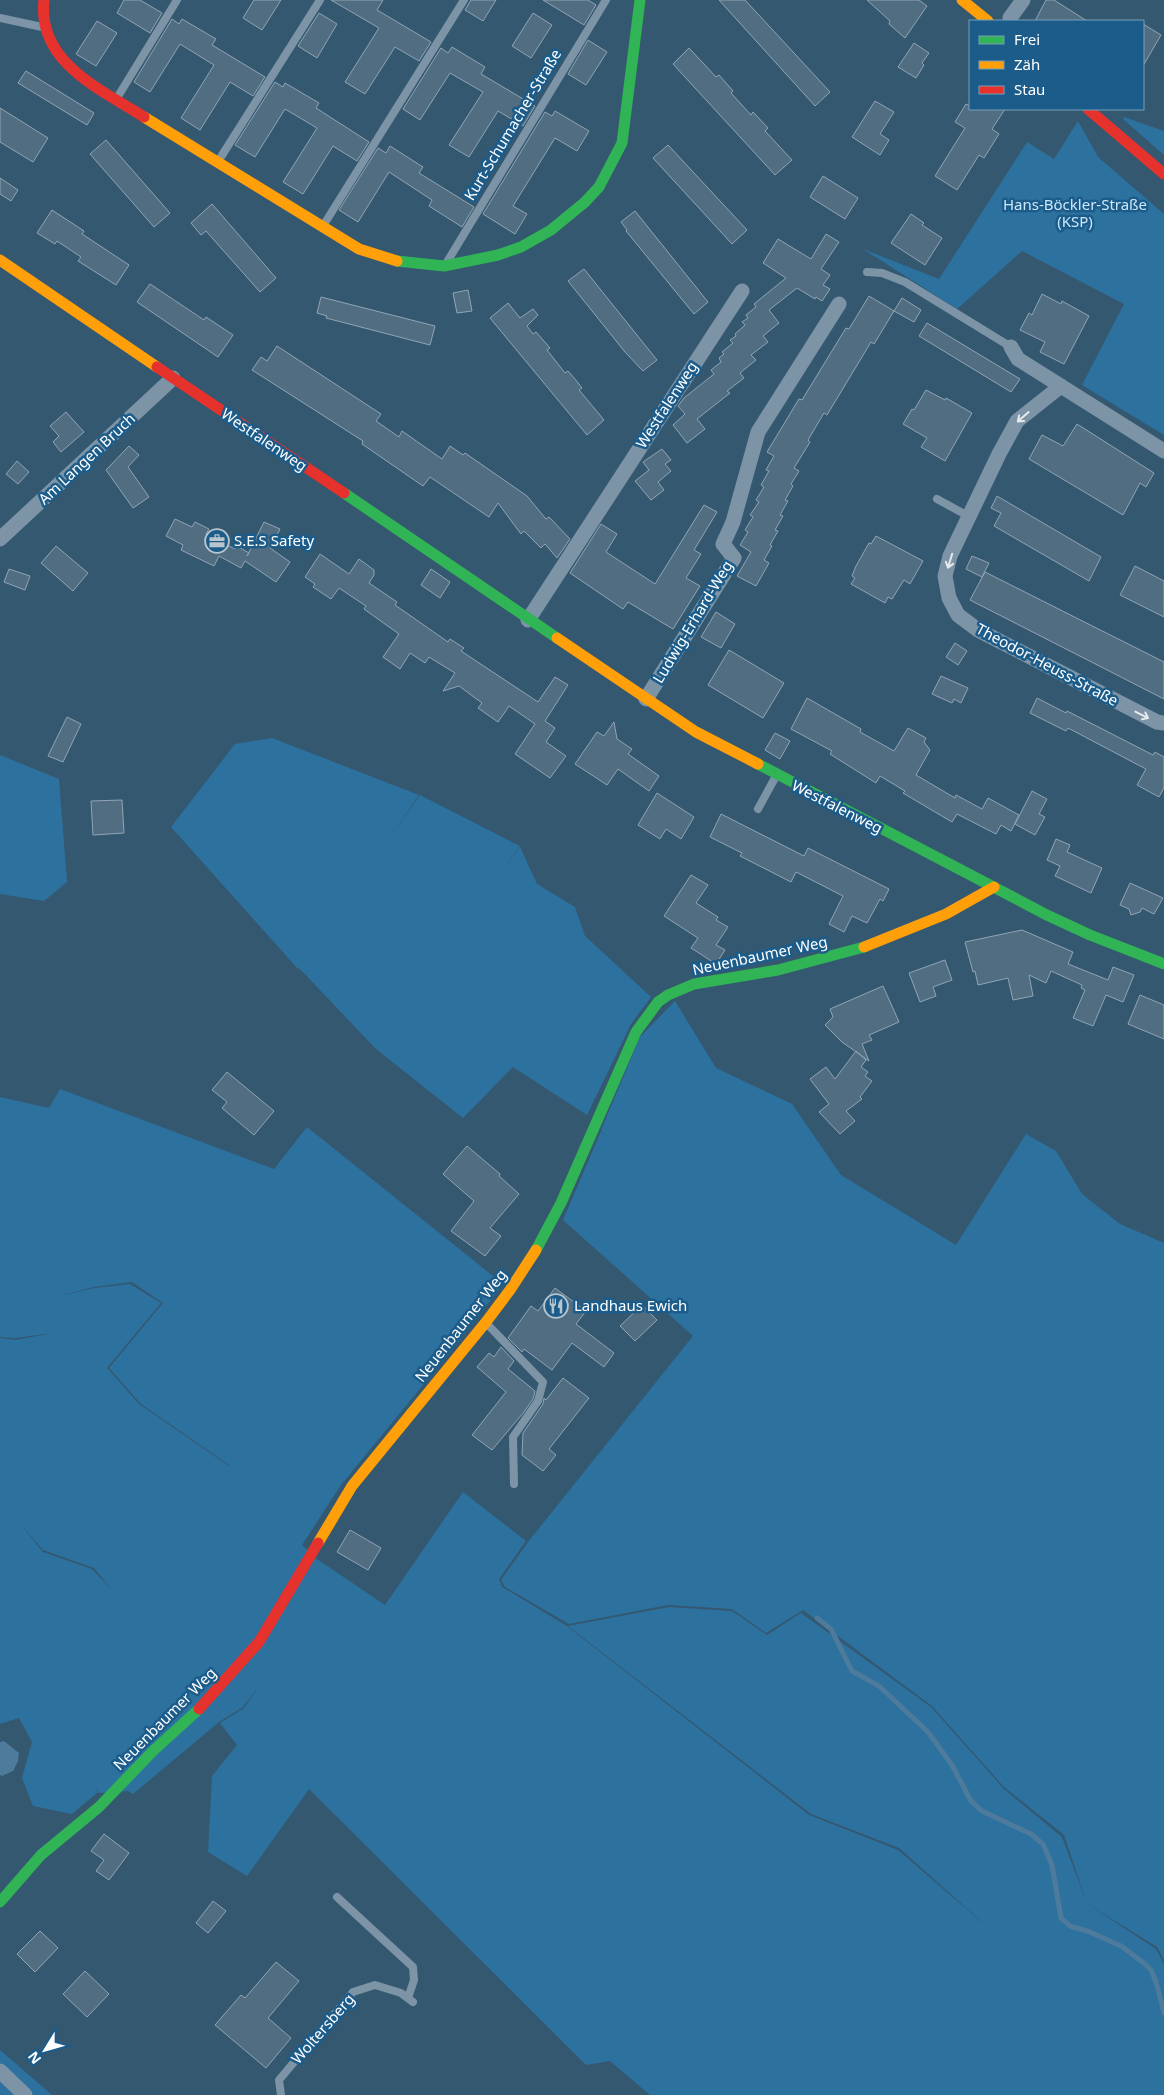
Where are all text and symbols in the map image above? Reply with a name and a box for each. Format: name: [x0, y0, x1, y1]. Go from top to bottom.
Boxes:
legend: [969, 20, 1144, 110]
text: Frei: [1014, 29, 1040, 49]
street label: Kurt-Schumacher-Straße: [459, 45, 565, 204]
text: Zäh: [1014, 54, 1040, 74]
text: Stau: [1014, 79, 1045, 99]
park label: Hans-Böckler-Straße (KSP): [1003, 194, 1147, 231]
street label: Westfalenweg: [631, 357, 702, 452]
street label: Westfalenweg: [218, 403, 311, 475]
street label: Am Langen Bruch: [34, 408, 139, 508]
one-way arrow: [1017, 411, 1030, 422]
office icon: S.E.S Safety: [204, 528, 230, 554]
place label: S.E.S Safety: [234, 530, 314, 550]
one-way arrow: [944, 552, 954, 568]
street label: Ludwig-Erhard-Weg: [648, 557, 737, 686]
street label: Theodor-Heuss-Straße: [973, 618, 1122, 710]
one-way arrow: [1135, 710, 1150, 720]
street label: Westfalenweg: [789, 775, 886, 838]
street label: Neuenbaumer Weg: [690, 931, 829, 979]
street label: Neuenbaumer Weg: [410, 1265, 510, 1386]
restaurant icon: Landhaus Ewich: [543, 1293, 569, 1319]
place label: Landhaus Ewich: [574, 1295, 687, 1315]
street label: Neuenbaumer Weg: [109, 1663, 220, 1774]
street label: Woltersberg: [286, 1989, 358, 2068]
north arrow: [20, 2025, 70, 2075]
text: N: [23, 2048, 45, 2068]

